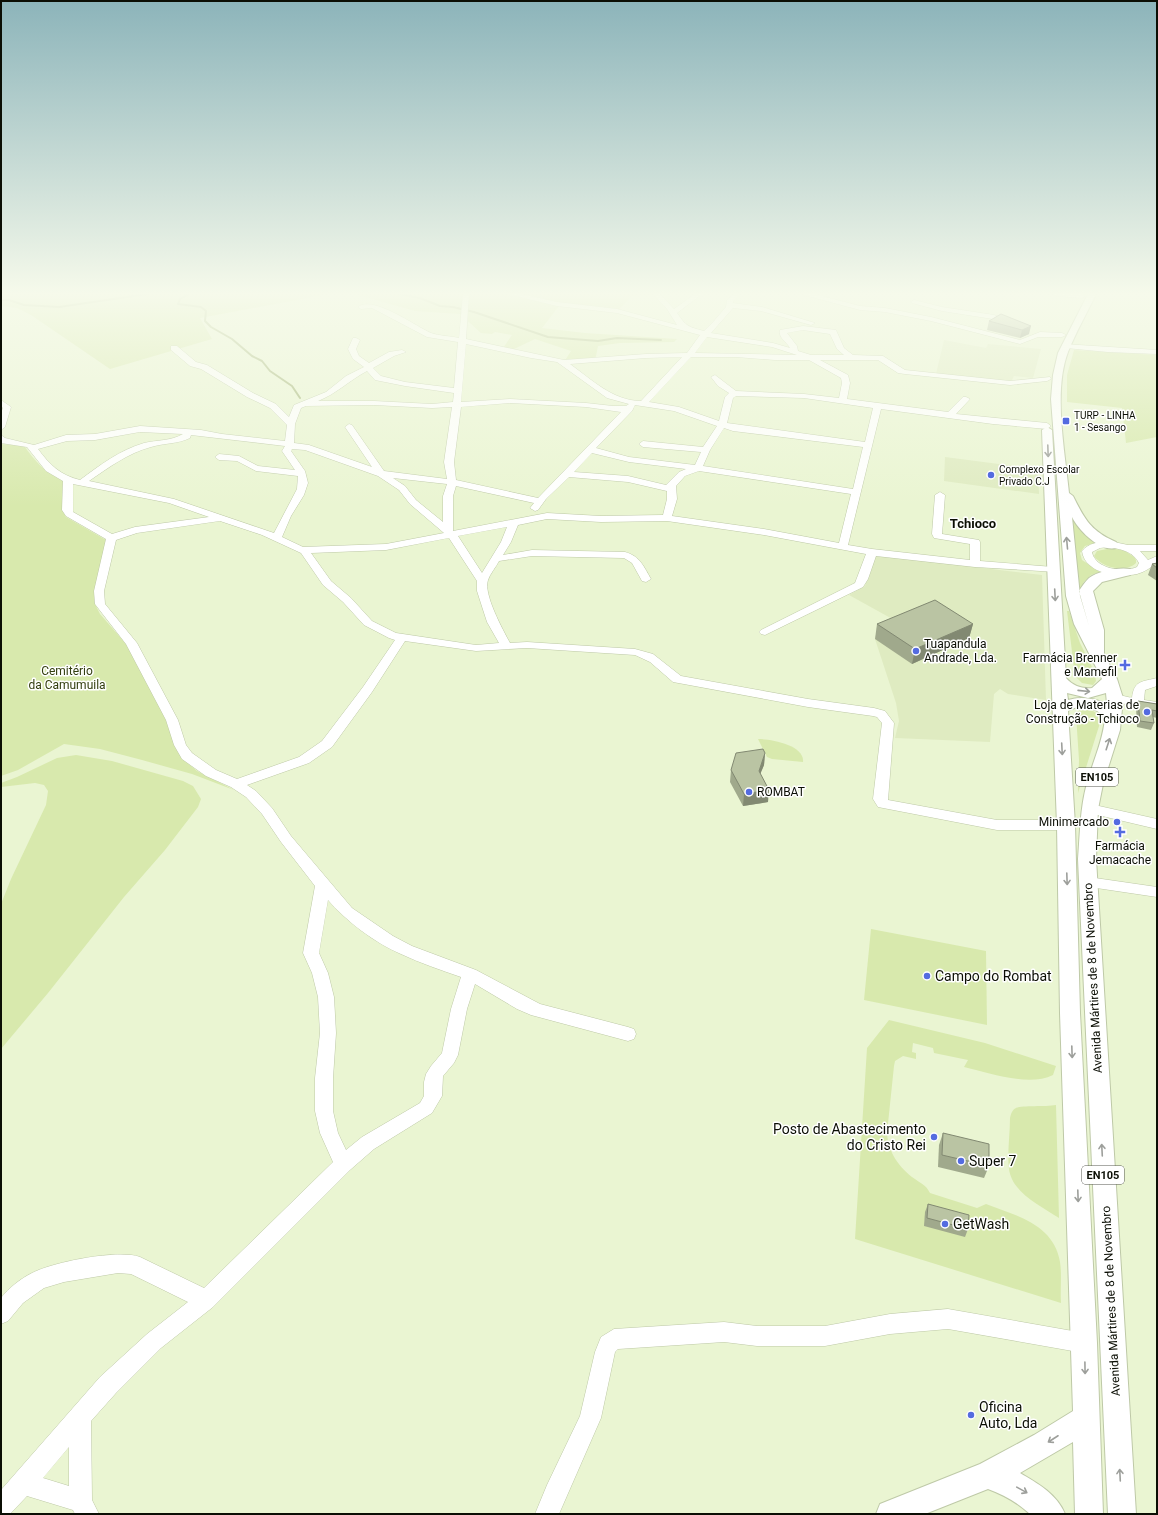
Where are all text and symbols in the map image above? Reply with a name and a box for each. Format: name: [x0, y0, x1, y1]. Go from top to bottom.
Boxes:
place label: TURP - LINHA 1 - Sesango: [1074, 410, 1136, 433]
marker: TURP - LINHA 1 - Sesango: [1061, 416, 1071, 426]
one-way arrow: [1044, 444, 1052, 457]
place label: Complexo Escolar Privado C.J: [999, 464, 1080, 487]
marker: Complexo Escolar Privado C.J: [986, 470, 996, 480]
district label: Tchioco: [950, 516, 996, 531]
one-way arrow: [1064, 537, 1071, 550]
one-way arrow: [1051, 588, 1058, 601]
place label: Tuapandula Andrade, Lda.: [924, 637, 997, 665]
marker: Tuapandula Andrade, Lda.: [911, 646, 921, 656]
place label: Farmácia Brenner e Mamefil: [1023, 651, 1117, 679]
marker: Farmácia Brenner e Mamefil: [1120, 660, 1130, 670]
park label: Cemitério da Camumuila: [28, 664, 106, 692]
one-way arrow: [1078, 688, 1091, 695]
place label: Loja de Materias de Construção - Tchioco: [1026, 698, 1139, 726]
marker: Loja de Materias de Construção - Tchioco: [1142, 707, 1152, 717]
one-way arrow: [1104, 738, 1112, 750]
one-way arrow: [1059, 742, 1066, 755]
road number: EN105: [1076, 768, 1118, 786]
place label: ROMBAT: [757, 785, 805, 799]
marker: ROMBAT: [744, 787, 754, 797]
place label: Minimercado: [1039, 815, 1109, 829]
marker: Minimercado: [1112, 817, 1122, 827]
marker: Farmácia Jemacache: [1115, 827, 1125, 837]
place label: Farmácia Jemacache: [1089, 839, 1151, 867]
one-way arrow: [1064, 872, 1071, 885]
street label: Avenida Mártires de 8 de Novembro: [1081, 882, 1105, 1074]
place label: Campo do Rombat: [935, 968, 1052, 984]
marker: Campo do Rombat: [922, 971, 932, 981]
one-way arrow: [1068, 1045, 1076, 1058]
place label: Posto de Abastecimento do Cristo Rei: [773, 1121, 926, 1153]
marker: Posto de Abastecimento do Cristo Rei: [929, 1132, 939, 1142]
one-way arrow: [1098, 1144, 1106, 1157]
place label: Super 7: [969, 1153, 1017, 1169]
marker: Super 7: [956, 1156, 966, 1166]
road number: EN105: [1082, 1166, 1124, 1184]
one-way arrow: [1074, 1189, 1082, 1202]
street label: Avenida Mártires de 8 de Novembro: [1099, 1205, 1123, 1397]
place label: GetWash: [953, 1216, 1009, 1232]
marker: GetWash: [940, 1219, 950, 1229]
one-way arrow: [1081, 1361, 1088, 1374]
place label: Oficina Auto, Lda: [979, 1399, 1037, 1431]
marker: Oficina Auto, Lda: [966, 1410, 976, 1420]
one-way arrow: [1048, 1435, 1059, 1443]
one-way arrow: [1116, 1469, 1124, 1482]
one-way arrow: [1016, 1487, 1028, 1494]

